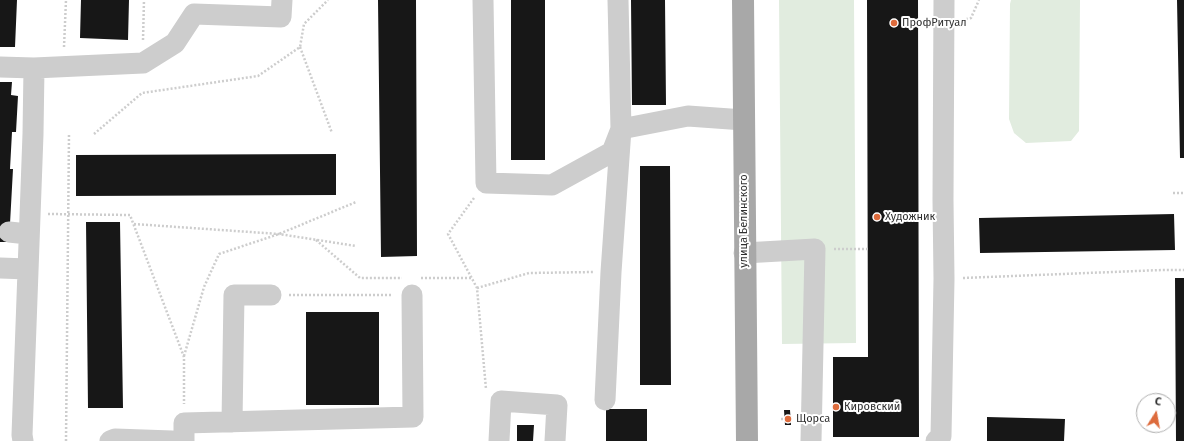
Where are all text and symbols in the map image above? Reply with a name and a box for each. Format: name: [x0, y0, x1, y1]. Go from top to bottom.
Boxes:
place label: ПрофРитуал: [902, 16, 967, 30]
marker: ПрофРитуал: [889, 18, 899, 28]
street label: улица Белинского: [737, 174, 751, 268]
place label: Художник: [885, 210, 935, 224]
marker: Художник: [872, 212, 882, 222]
north arrow: [1136, 393, 1176, 433]
text: С: [1154, 395, 1163, 409]
place label: Кировский: [844, 400, 900, 414]
marker: Кировский: [831, 402, 841, 412]
place label: Щорса: [796, 412, 830, 426]
marker: Щорса: [783, 414, 793, 424]

